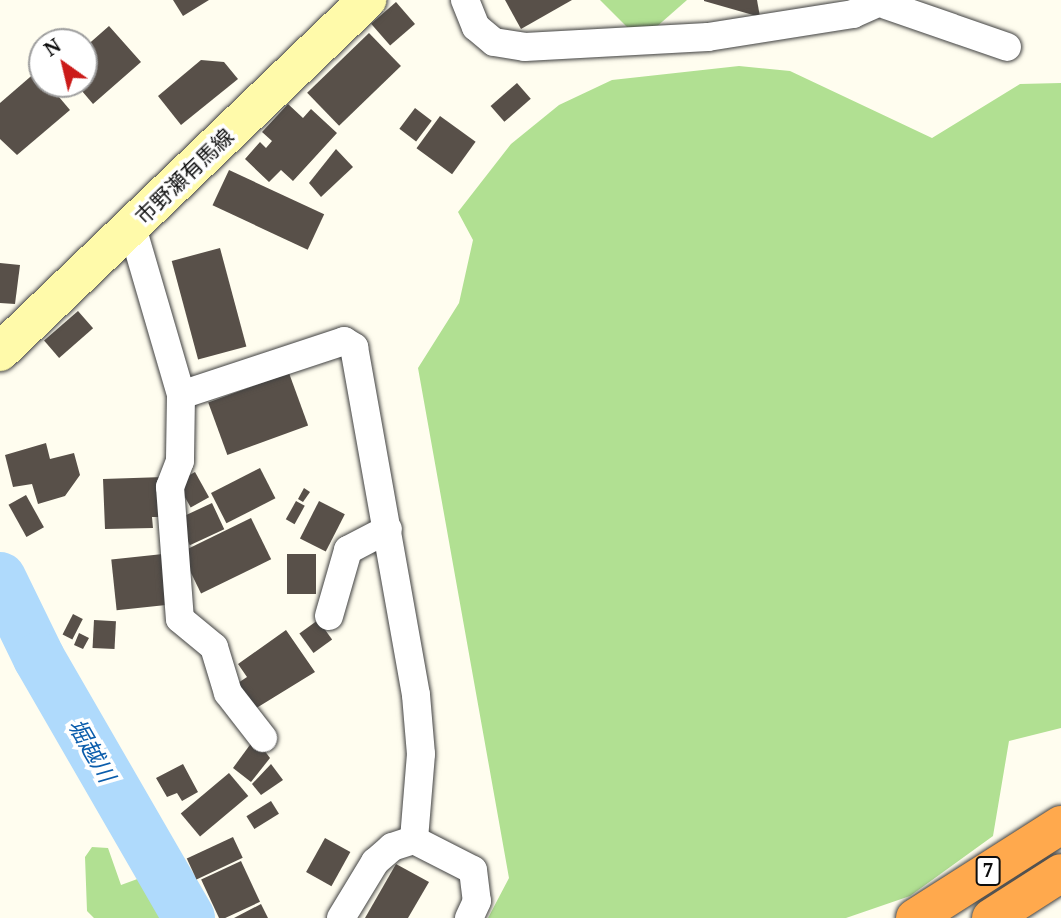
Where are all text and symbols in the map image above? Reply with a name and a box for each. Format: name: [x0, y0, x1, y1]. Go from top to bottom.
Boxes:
north arrow: [28, 28, 98, 98]
text: N: [39, 32, 66, 62]
street label: 市野瀬有馬線: [130, 123, 238, 229]
water label: 堀越川: [63, 713, 121, 787]
road number: 7: [974, 856, 1002, 886]

